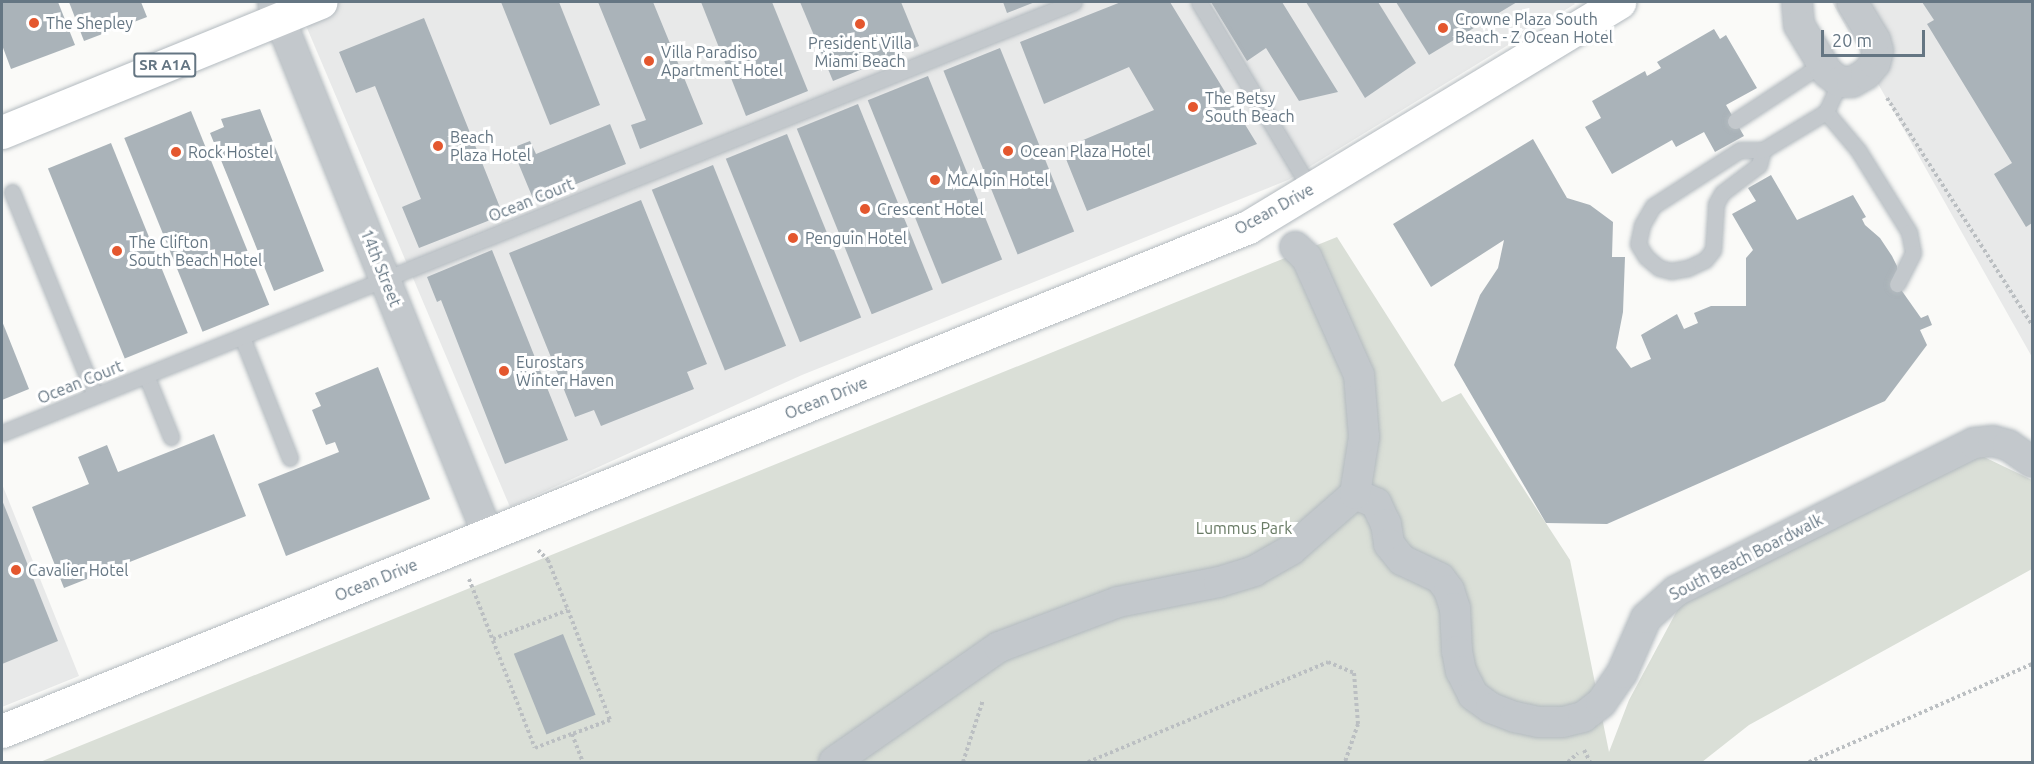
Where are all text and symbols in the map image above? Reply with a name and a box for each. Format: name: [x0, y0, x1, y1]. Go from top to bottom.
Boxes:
place label: Crowne Plaza South Beach - Z Ocean Hotel: [1455, 9, 1613, 47]
place label: The Shepley: [46, 13, 133, 33]
marker: The Shepley: [27, 16, 41, 30]
marker: President Villa Miami Beach: [853, 17, 867, 31]
scale bar: [1824, 18, 1928, 56]
marker: Crowne Plaza South Beach - Z Ocean Hotel: [1436, 21, 1450, 35]
text: 20 m: [1832, 30, 1872, 50]
place label: President Villa Miami Beach: [808, 33, 912, 71]
place label: Villa Paradiso Apartment Hotel: [661, 42, 783, 80]
road number: SR A1A: [132, 53, 198, 77]
marker: Villa Paradiso Apartment Hotel: [642, 54, 656, 68]
place label: The Betsy South Beach: [1205, 88, 1295, 126]
marker: The Betsy South Beach: [1186, 100, 1200, 114]
place label: Beach Plaza Hotel: [450, 127, 531, 165]
marker: Beach Plaza Hotel: [431, 139, 445, 153]
place label: Ocean Plaza Hotel: [1020, 141, 1151, 161]
place label: Rock Hostel: [188, 142, 273, 162]
marker: Ocean Plaza Hotel: [1001, 144, 1015, 158]
marker: Rock Hostel: [169, 145, 183, 159]
place label: McAlpin Hotel: [947, 170, 1049, 190]
marker: McAlpin Hotel: [928, 173, 942, 187]
street label: Ocean Court: [486, 174, 576, 226]
street label: Ocean Drive: [1231, 179, 1317, 239]
place label: Crescent Hotel: [877, 199, 984, 219]
marker: Crescent Hotel: [858, 202, 872, 216]
street label: 14th Street: [357, 226, 405, 310]
place label: Penguin Hotel: [805, 228, 907, 248]
marker: Penguin Hotel: [786, 231, 800, 245]
place label: The Clifton South Beach Hotel: [129, 232, 262, 270]
marker: The Clifton South Beach Hotel: [110, 244, 124, 258]
place label: Eurostars Winter Haven: [516, 352, 614, 390]
street label: Ocean Court: [35, 356, 125, 408]
marker: Eurostars Winter Haven: [497, 364, 511, 378]
street label: Ocean Drive: [782, 373, 870, 423]
street label: South Beach Boardwalk: [1666, 510, 1826, 604]
park label: Lummus Park: [1196, 518, 1292, 538]
street label: Ocean Drive: [332, 555, 420, 605]
place label: Cavalier Hotel: [28, 560, 128, 580]
marker: Cavalier Hotel: [9, 563, 23, 577]

